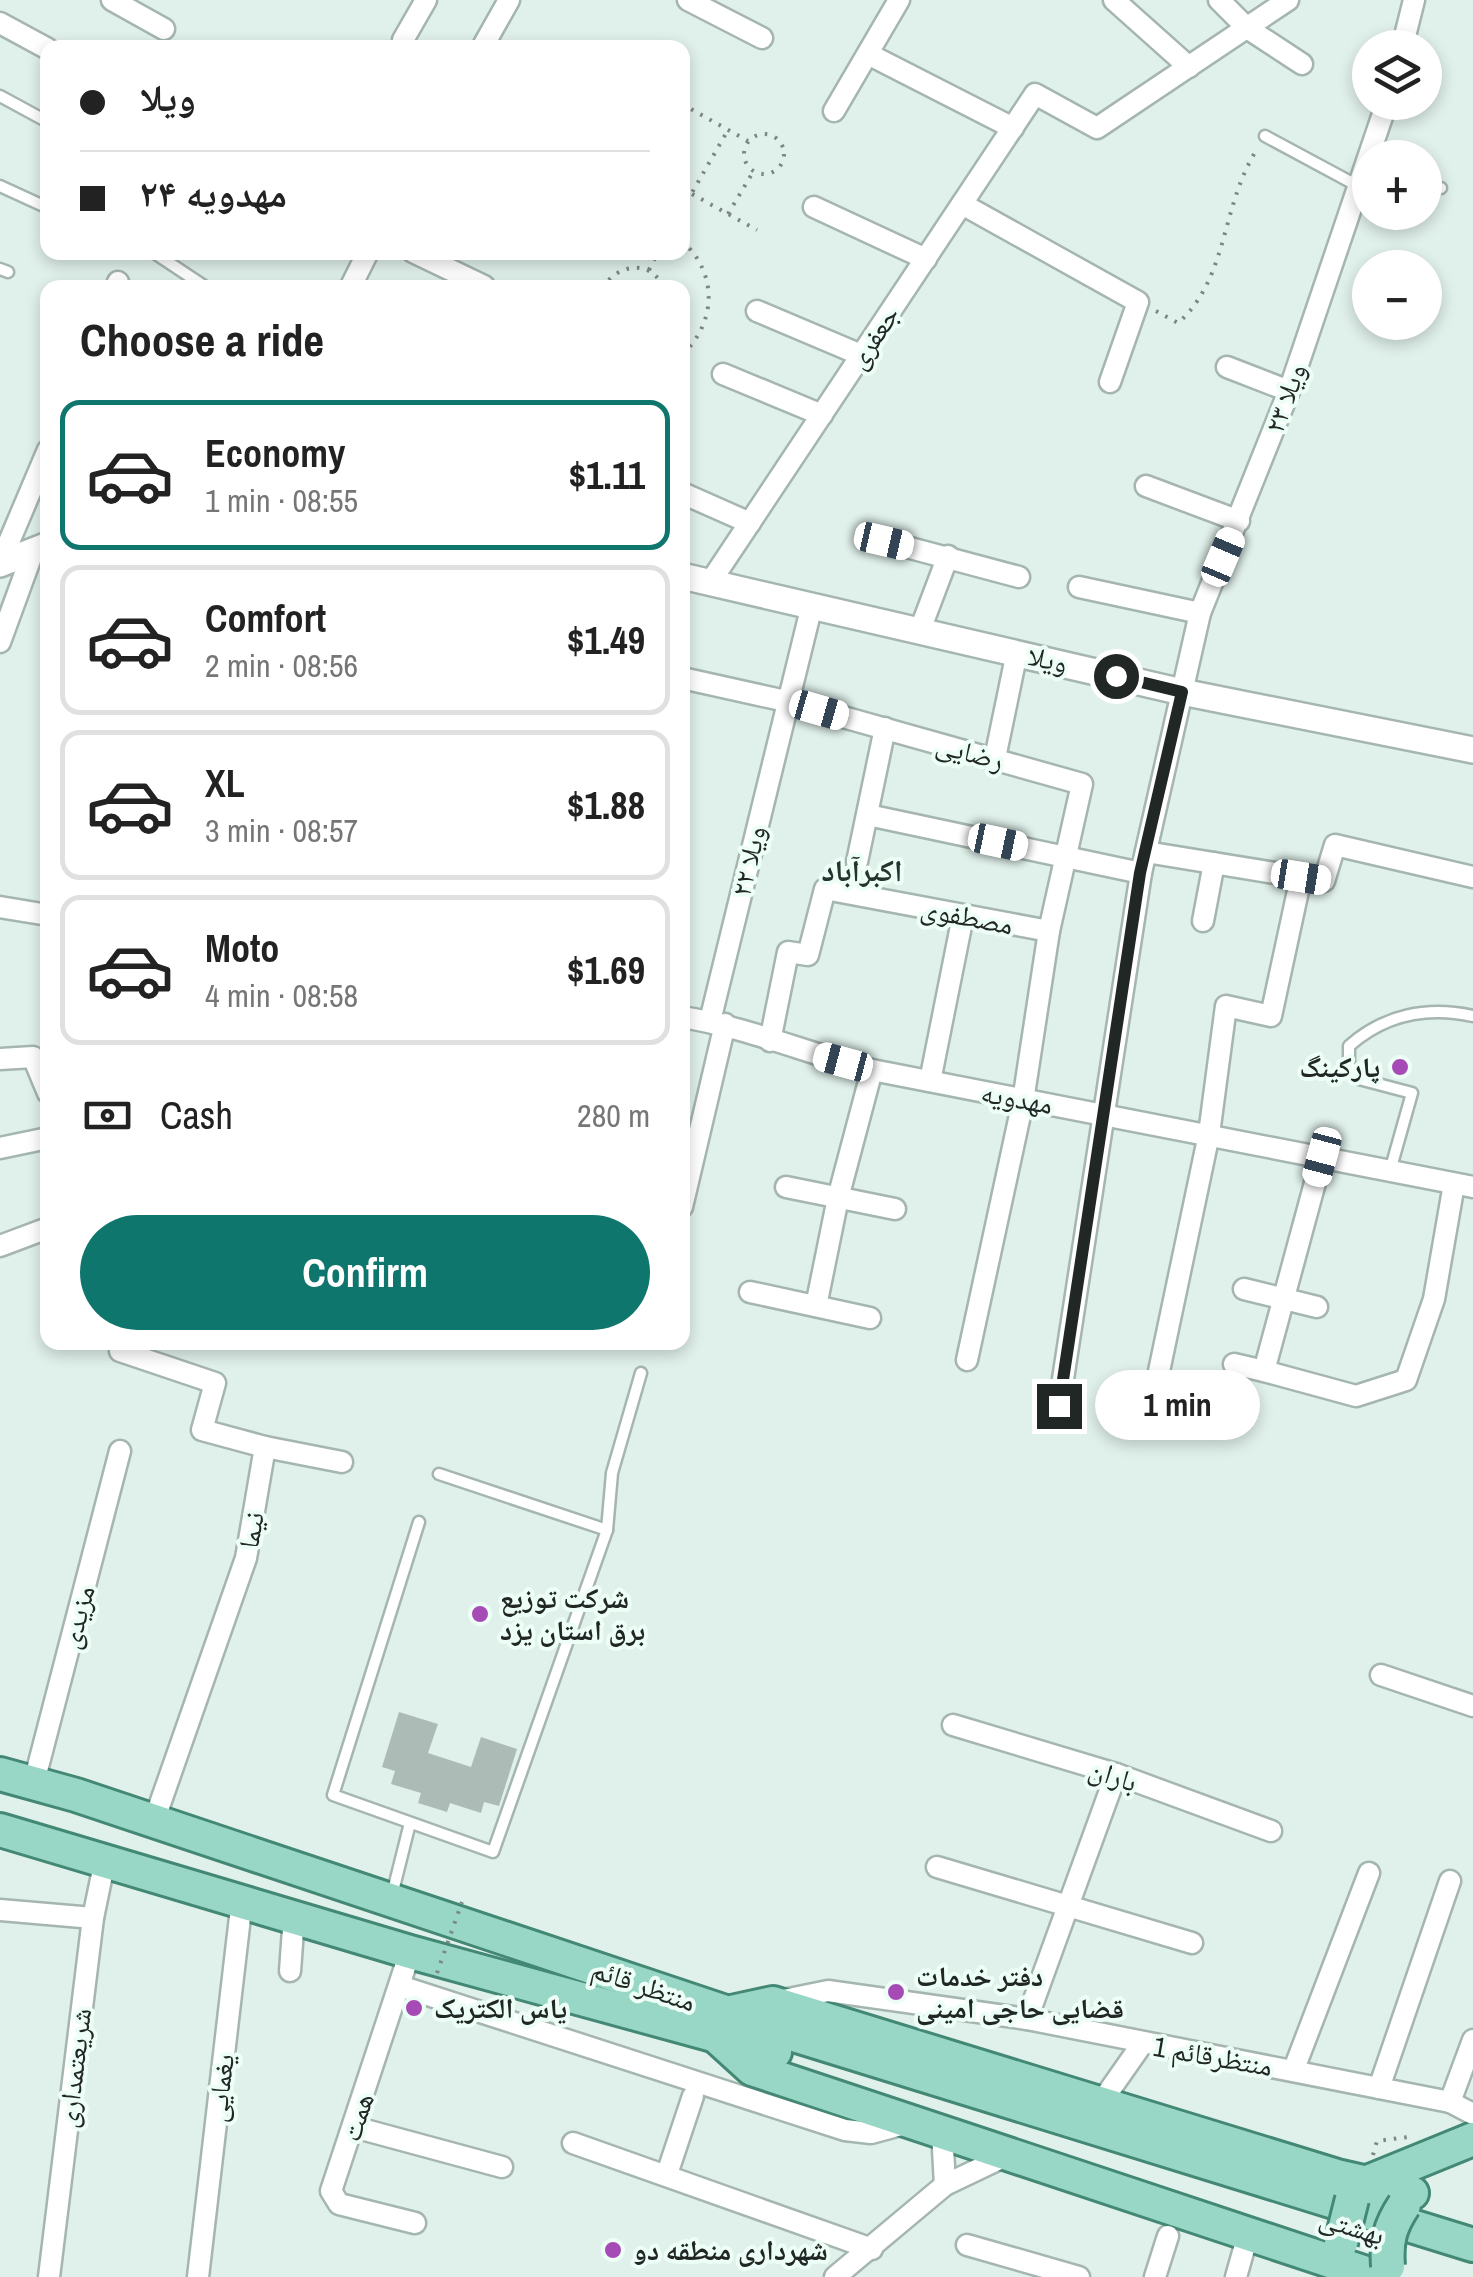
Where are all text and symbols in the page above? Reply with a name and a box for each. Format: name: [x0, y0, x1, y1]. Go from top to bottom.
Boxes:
map controls: [1352, 30, 1442, 340]
button: layers: [1352, 30, 1442, 120]
text: ویلا: [140, 72, 196, 123]
button: +: [1352, 140, 1442, 230]
text: مهدویه ۲۴: [140, 168, 287, 219]
button: −: [1352, 250, 1442, 340]
street label: جعفری: [838, 298, 908, 376]
text: Choose a ride: [80, 309, 324, 370]
street label: ویلا ۲۳: [1255, 358, 1315, 438]
text: Economy: [205, 428, 345, 479]
icon: car: [85, 430, 175, 520]
text: $1.11: [569, 450, 645, 501]
text: 1 min · 08:55: [205, 479, 358, 522]
car: [851, 520, 917, 562]
car: [1197, 524, 1249, 590]
text: Comfort: [205, 593, 326, 644]
icon: car: [85, 595, 175, 685]
text: $1.49: [567, 615, 645, 666]
street label: ویلا: [1024, 636, 1072, 682]
text: 2 min · 08:56: [205, 644, 358, 687]
route start: [1094, 654, 1139, 699]
car: [786, 687, 852, 733]
street label: رضایی: [932, 725, 1008, 779]
text: XL: [205, 758, 245, 809]
icon: car: [85, 760, 175, 850]
text: $1.88: [567, 780, 645, 831]
text: 3 min · 08:57: [205, 809, 358, 852]
car: [966, 821, 1030, 863]
street label: ویلا ۲۲: [721, 822, 775, 900]
district label: اکبرآباد: [822, 850, 902, 890]
car: [1269, 857, 1333, 897]
street label: مصطفوی: [918, 888, 1016, 944]
text: Moto: [205, 923, 279, 974]
icon: car: [85, 925, 175, 1015]
text: $1.69: [567, 945, 645, 996]
text: 4 min · 08:58: [205, 974, 358, 1017]
car: [810, 1040, 876, 1084]
place label: پارکینگ: [1300, 1048, 1380, 1086]
marker: پارکینگ: [1389, 1056, 1411, 1078]
street label: مهدویه: [978, 1073, 1056, 1123]
icon: cash: [80, 1088, 135, 1143]
text: Cash: [160, 1090, 233, 1141]
text: 280 m: [577, 1094, 650, 1137]
car: [1300, 1124, 1344, 1190]
button: Confirm: [80, 1215, 650, 1330]
callout: 1 min: [1094, 1371, 1259, 1441]
text: 1 min: [1143, 1383, 1212, 1426]
route end: [1037, 1384, 1082, 1429]
street label: نیما: [229, 1509, 273, 1551]
place label: شرکت توزیع برق استان یزد: [500, 1579, 645, 1649]
street label: مزیدی: [50, 1581, 104, 1653]
marker: شرکت توزیع برق استان یزد: [469, 1603, 491, 1625]
street label: باران: [1084, 1749, 1142, 1801]
street label: منتظر قائم: [587, 1950, 701, 2020]
place label: دفتر خدمات قضایی حاجی امینی: [916, 1957, 1124, 2027]
marker: دفتر خدمات قضایی حاجی امینی: [885, 1981, 907, 2003]
place label: یاس الکتریک: [434, 1989, 567, 2027]
marker: یاس الکتریک: [403, 1997, 425, 2019]
street label: شریعتمداری: [48, 2006, 100, 2130]
street label: منتظرقائم 1: [1150, 2027, 1276, 2085]
street label: یغمایی: [197, 2052, 243, 2124]
street label: همت: [331, 2088, 383, 2146]
street label: بهشتی: [1315, 2198, 1389, 2254]
place label: شهرداری منطقه دو: [633, 2231, 828, 2269]
marker: شهرداری منطقه دو: [602, 2239, 624, 2261]

